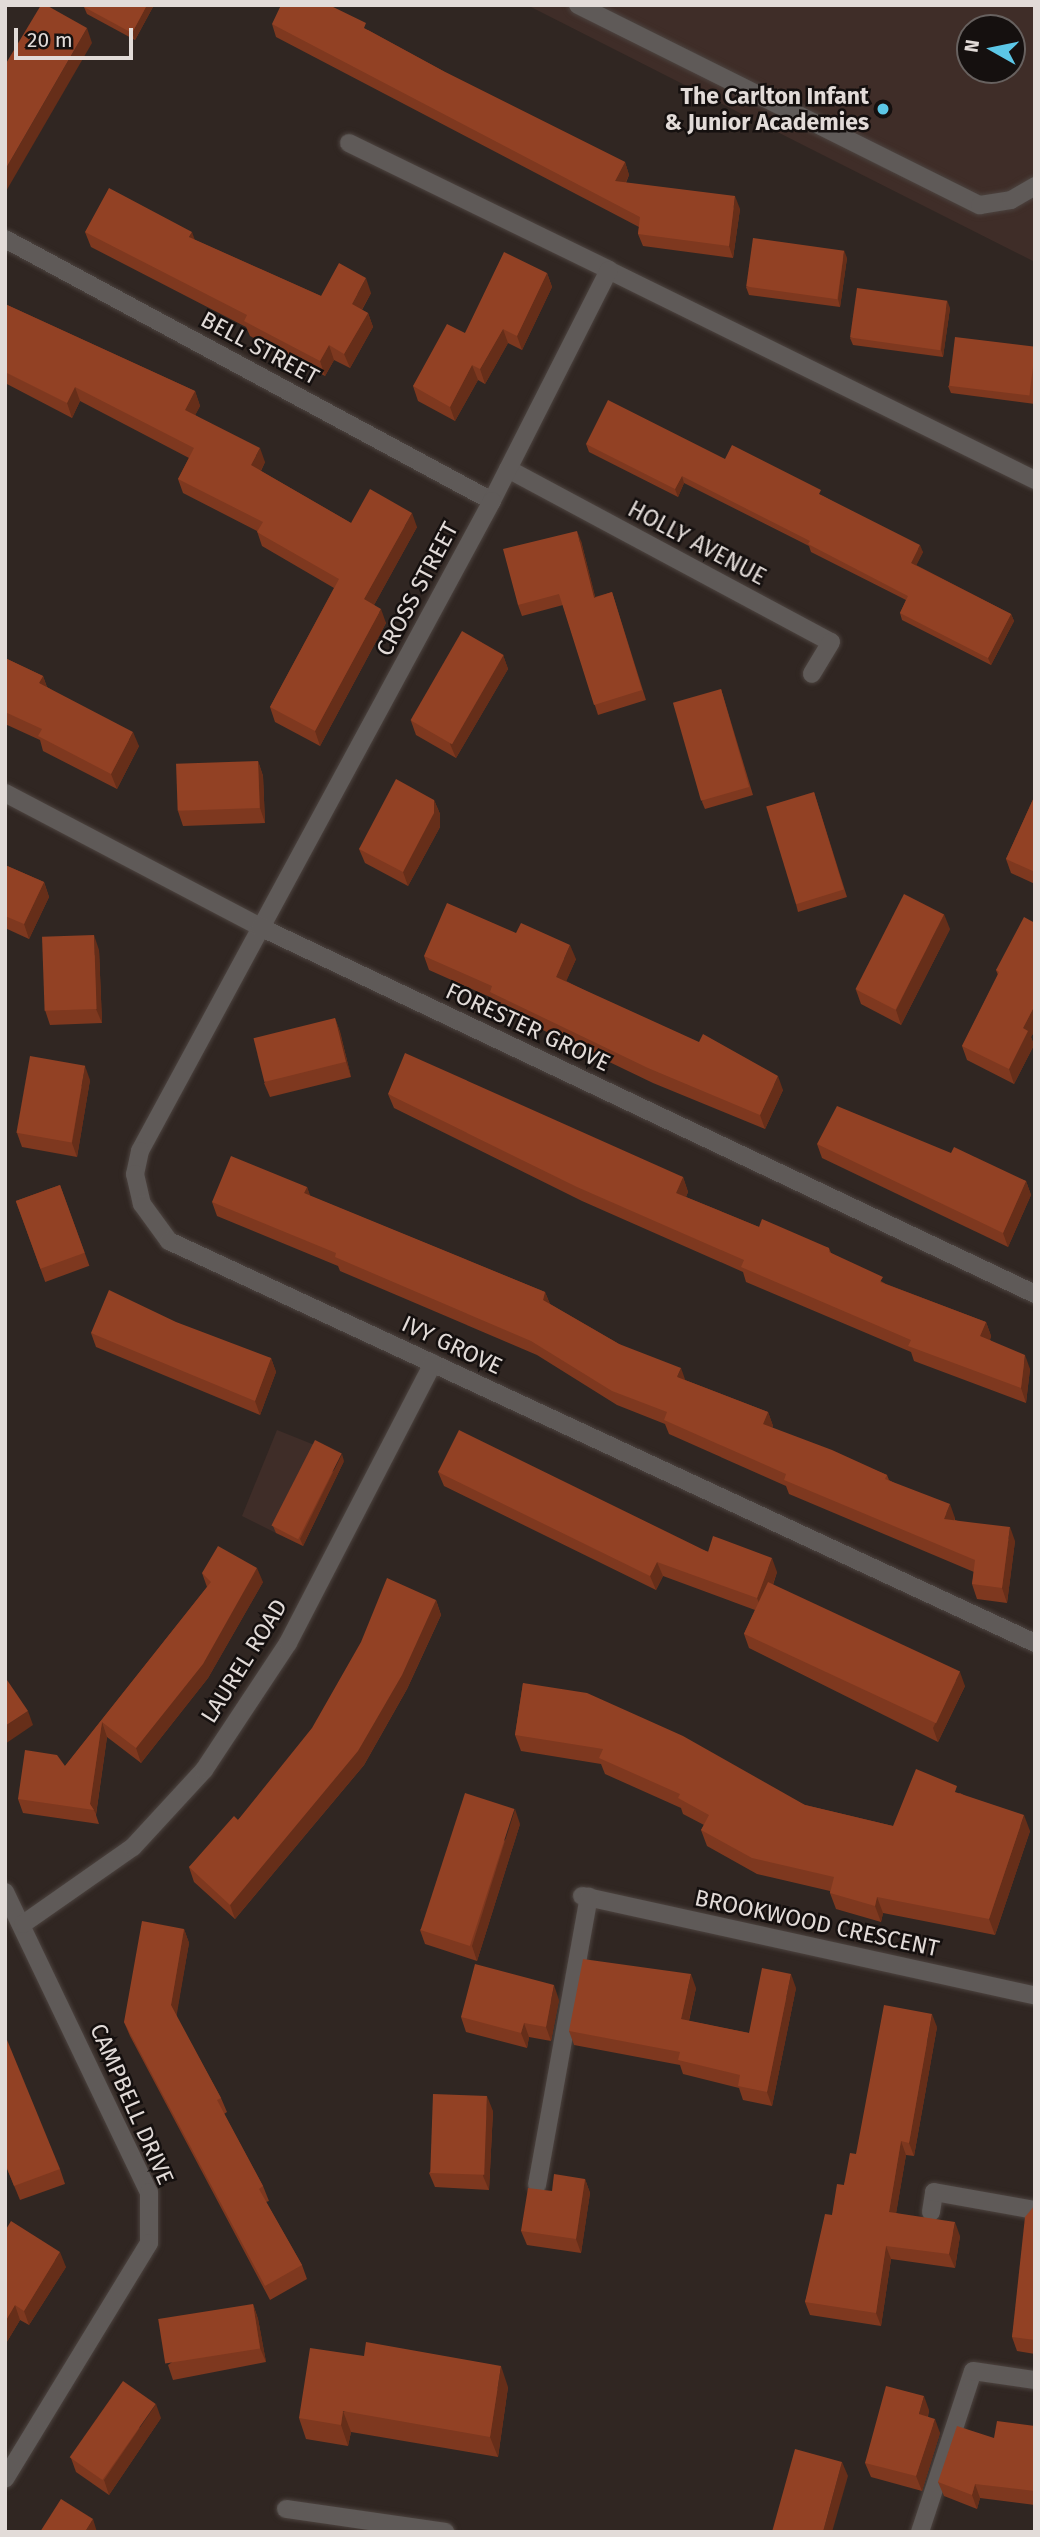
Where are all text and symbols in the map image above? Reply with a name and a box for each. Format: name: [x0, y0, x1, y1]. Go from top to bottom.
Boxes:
scale bar: [18, 14, 136, 58]
north arrow: [956, 14, 1026, 84]
text: 20 m: [27, 27, 73, 53]
text: N: [959, 38, 984, 54]
place label: The Carlton Infant & Junior Academies: [665, 82, 869, 136]
marker: The Carlton Infant & Junior Academies: [875, 101, 891, 117]
street label: BELL STREET: [196, 305, 324, 391]
street label: HOLLY AVENUE: [623, 495, 771, 591]
street label: CROSS STREET: [370, 517, 464, 661]
street label: FORESTER GROVE: [441, 977, 615, 1077]
street label: IVY GROVE: [397, 1310, 507, 1380]
street label: LAUREL ROAD: [195, 1594, 293, 1728]
street label: BROOKWOOD CRESCENT: [692, 1884, 942, 1962]
street label: CAMPBELL DRIVE: [84, 2019, 180, 2189]

